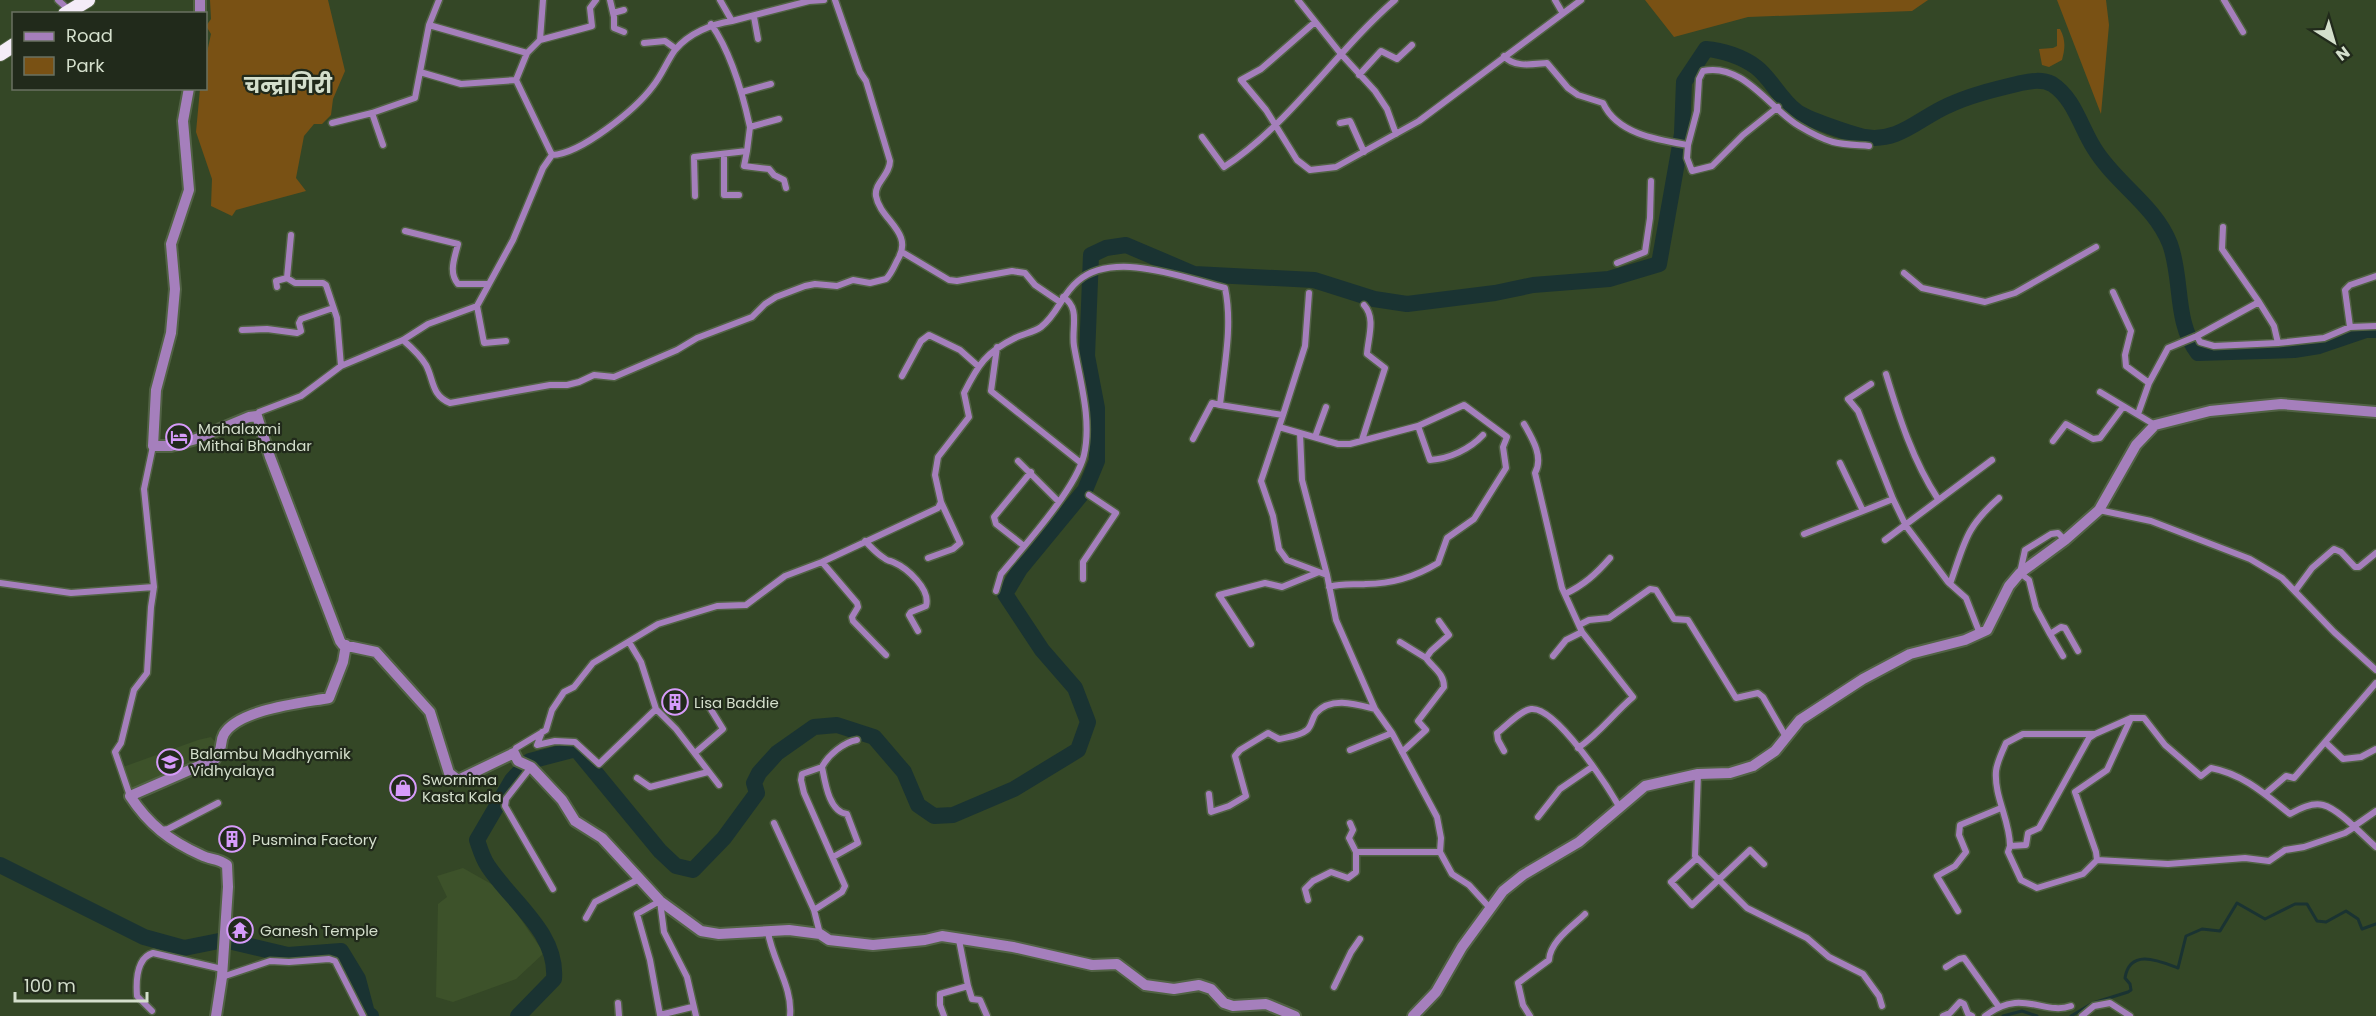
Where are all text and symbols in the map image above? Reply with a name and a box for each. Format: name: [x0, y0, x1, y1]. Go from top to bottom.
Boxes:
legend: [12, 12, 207, 90]
north arrow: [2304, 12, 2364, 72]
text: Road: [66, 23, 113, 48]
text: N: [2331, 41, 2354, 66]
text: Park: [66, 53, 105, 78]
district label: चन्द्रागिरी: [243, 71, 333, 100]
place label: Mahalaxmi Mithai Bhandar: [198, 418, 312, 456]
hotel icon: Mahalaxmi Mithai Bhandar: [164, 422, 194, 452]
building icon: Lisa Baddie: [660, 687, 690, 717]
place label: Lisa Baddie: [694, 692, 779, 713]
place label: Balambu Madhyamik Vidhyalaya: [190, 743, 351, 781]
school or university icon: Balambu Madhyamik Vidhyalaya: [155, 747, 185, 777]
place label: Swornima Kasta Kala: [422, 769, 502, 807]
shop icon: Swornima Kasta Kala: [388, 773, 418, 803]
building icon: Pusmina Factory: [217, 824, 247, 854]
place label: Pusmina Factory: [252, 829, 377, 850]
temple icon: Ganesh Temple: [225, 915, 255, 945]
place label: Ganesh Temple: [260, 920, 378, 941]
scale bar: [15, 965, 147, 1003]
text: 100 m: [24, 973, 76, 998]

